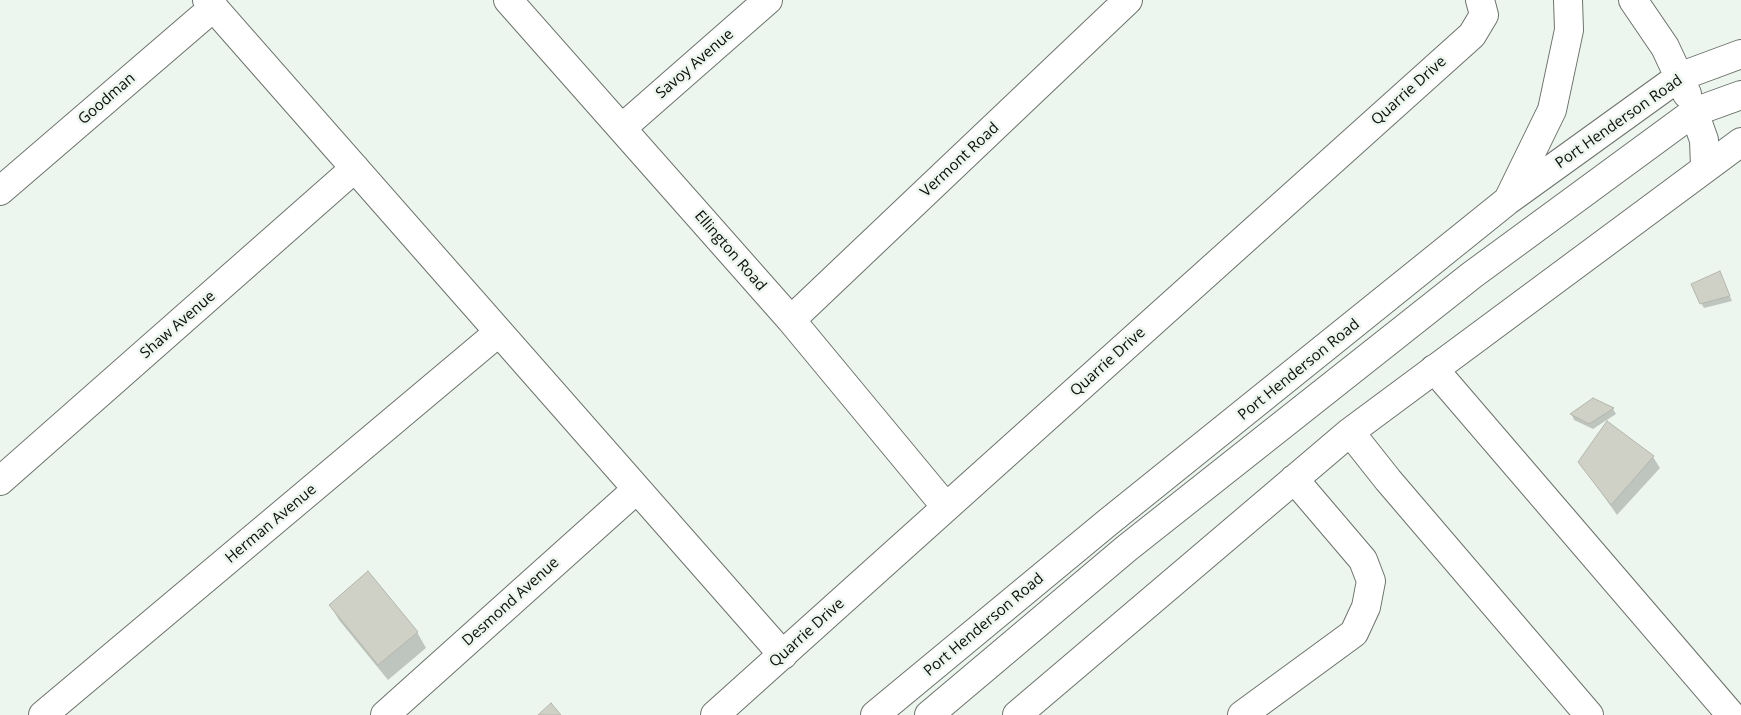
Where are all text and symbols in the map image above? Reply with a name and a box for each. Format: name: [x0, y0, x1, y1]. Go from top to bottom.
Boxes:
street label: Savoy Avenue: [653, 25, 737, 103]
street label: Quarrie Drive: [1368, 53, 1450, 129]
street label: Goodman: [75, 69, 139, 129]
street label: Port Henderson Road: [1552, 71, 1686, 173]
street label: Vermont Road: [917, 119, 1003, 201]
street label: Ellington Road: [690, 207, 770, 295]
street label: Shaw Avenue: [137, 288, 219, 362]
street label: Port Henderson Road: [1235, 316, 1363, 424]
street label: Quarrie Drive: [1067, 324, 1149, 400]
street label: Herman Avenue: [222, 481, 320, 567]
street label: Desmond Avenue: [459, 554, 563, 650]
street label: Port Henderson Road: [920, 570, 1048, 680]
street label: Quarrie Drive: [766, 595, 848, 671]

